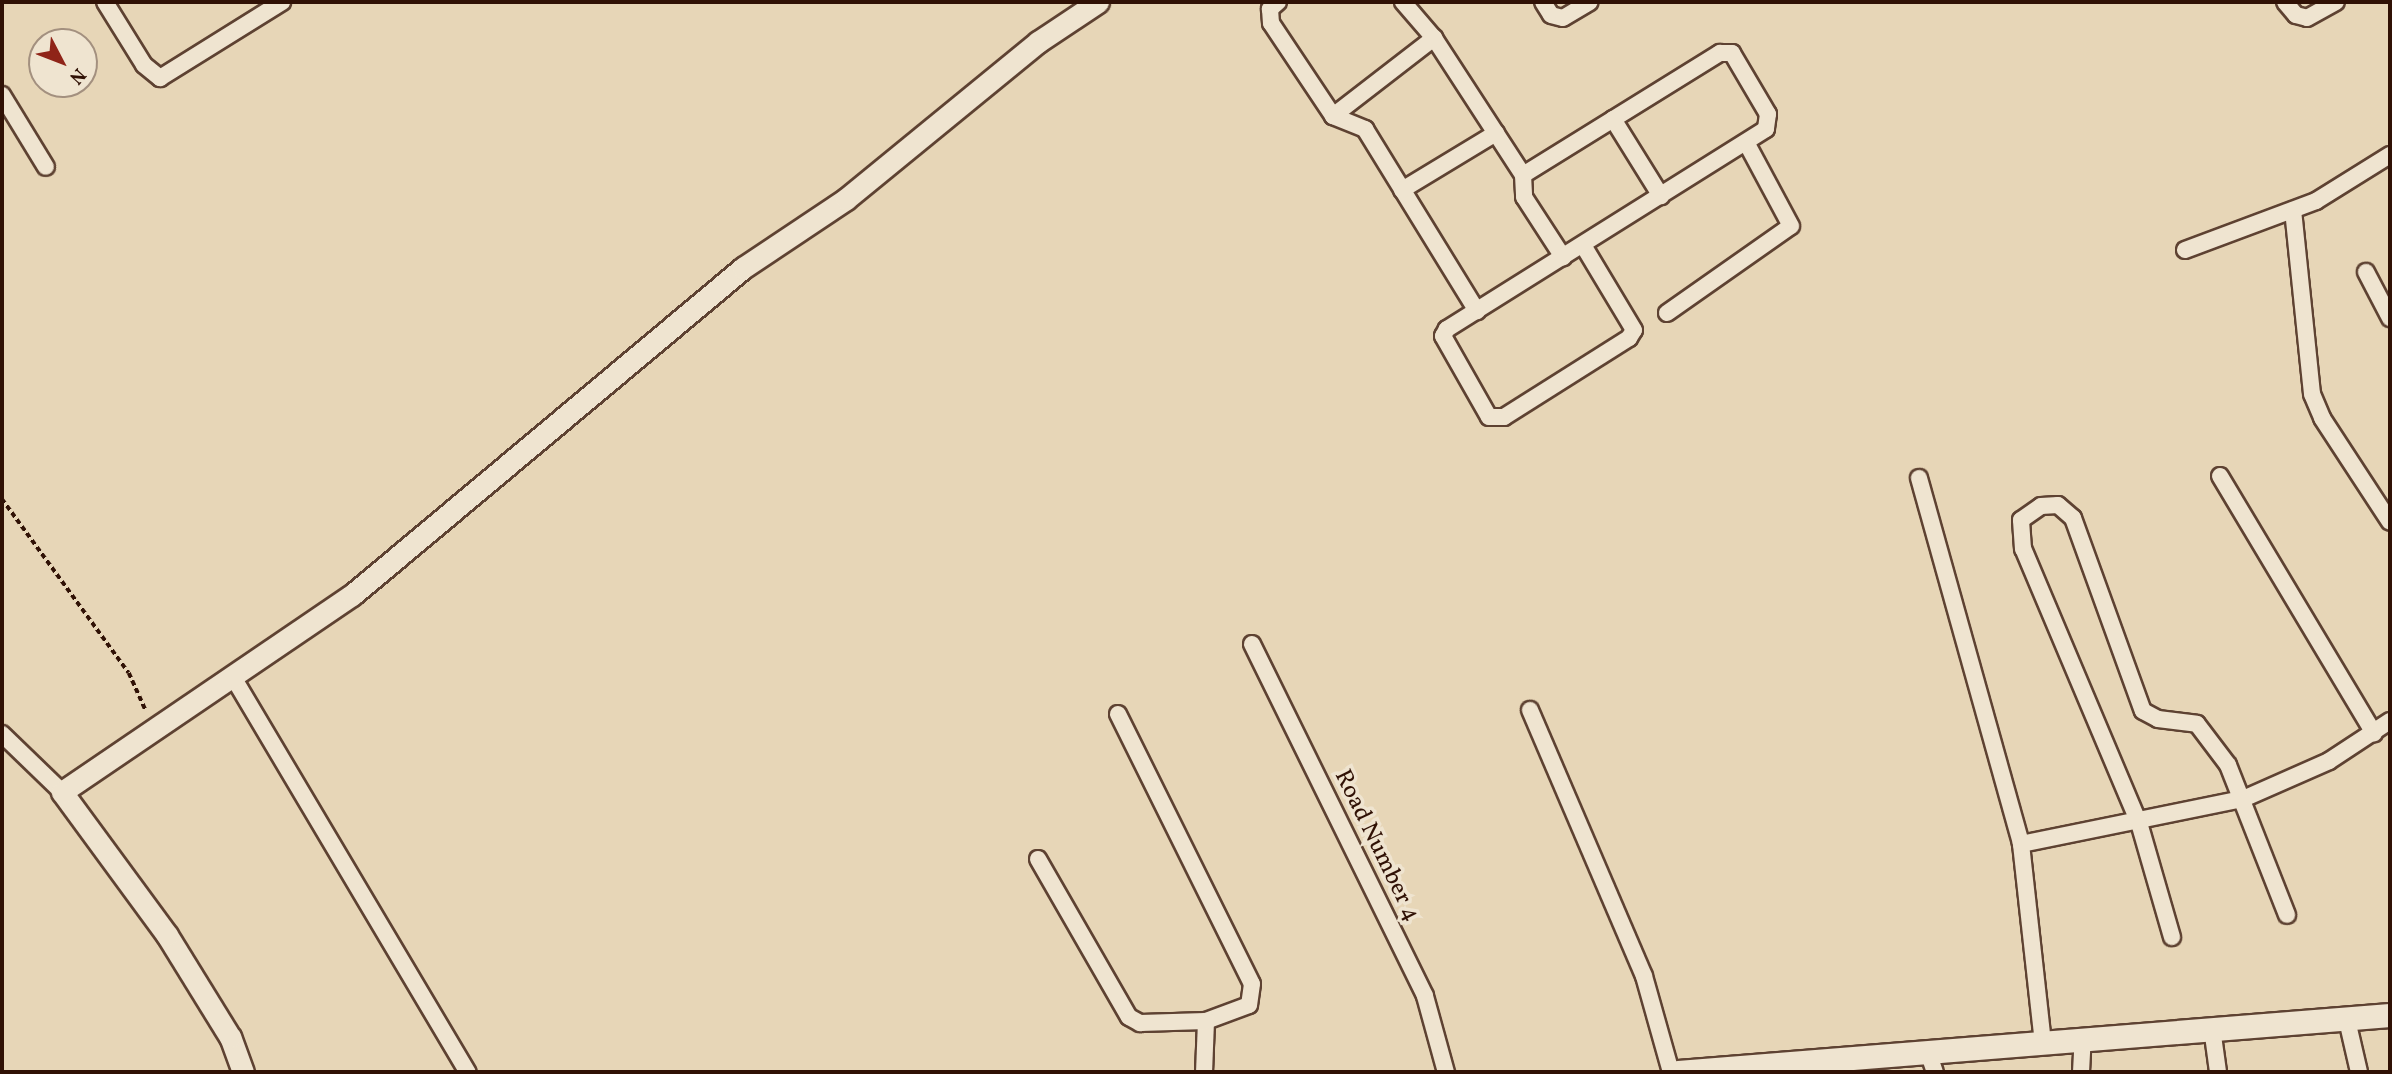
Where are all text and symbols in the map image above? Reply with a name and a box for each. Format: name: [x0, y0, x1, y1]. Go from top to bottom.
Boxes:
north arrow: [28, 28, 98, 98]
text: N: [63, 62, 91, 90]
street label: Road Number 4: [1327, 765, 1425, 927]

